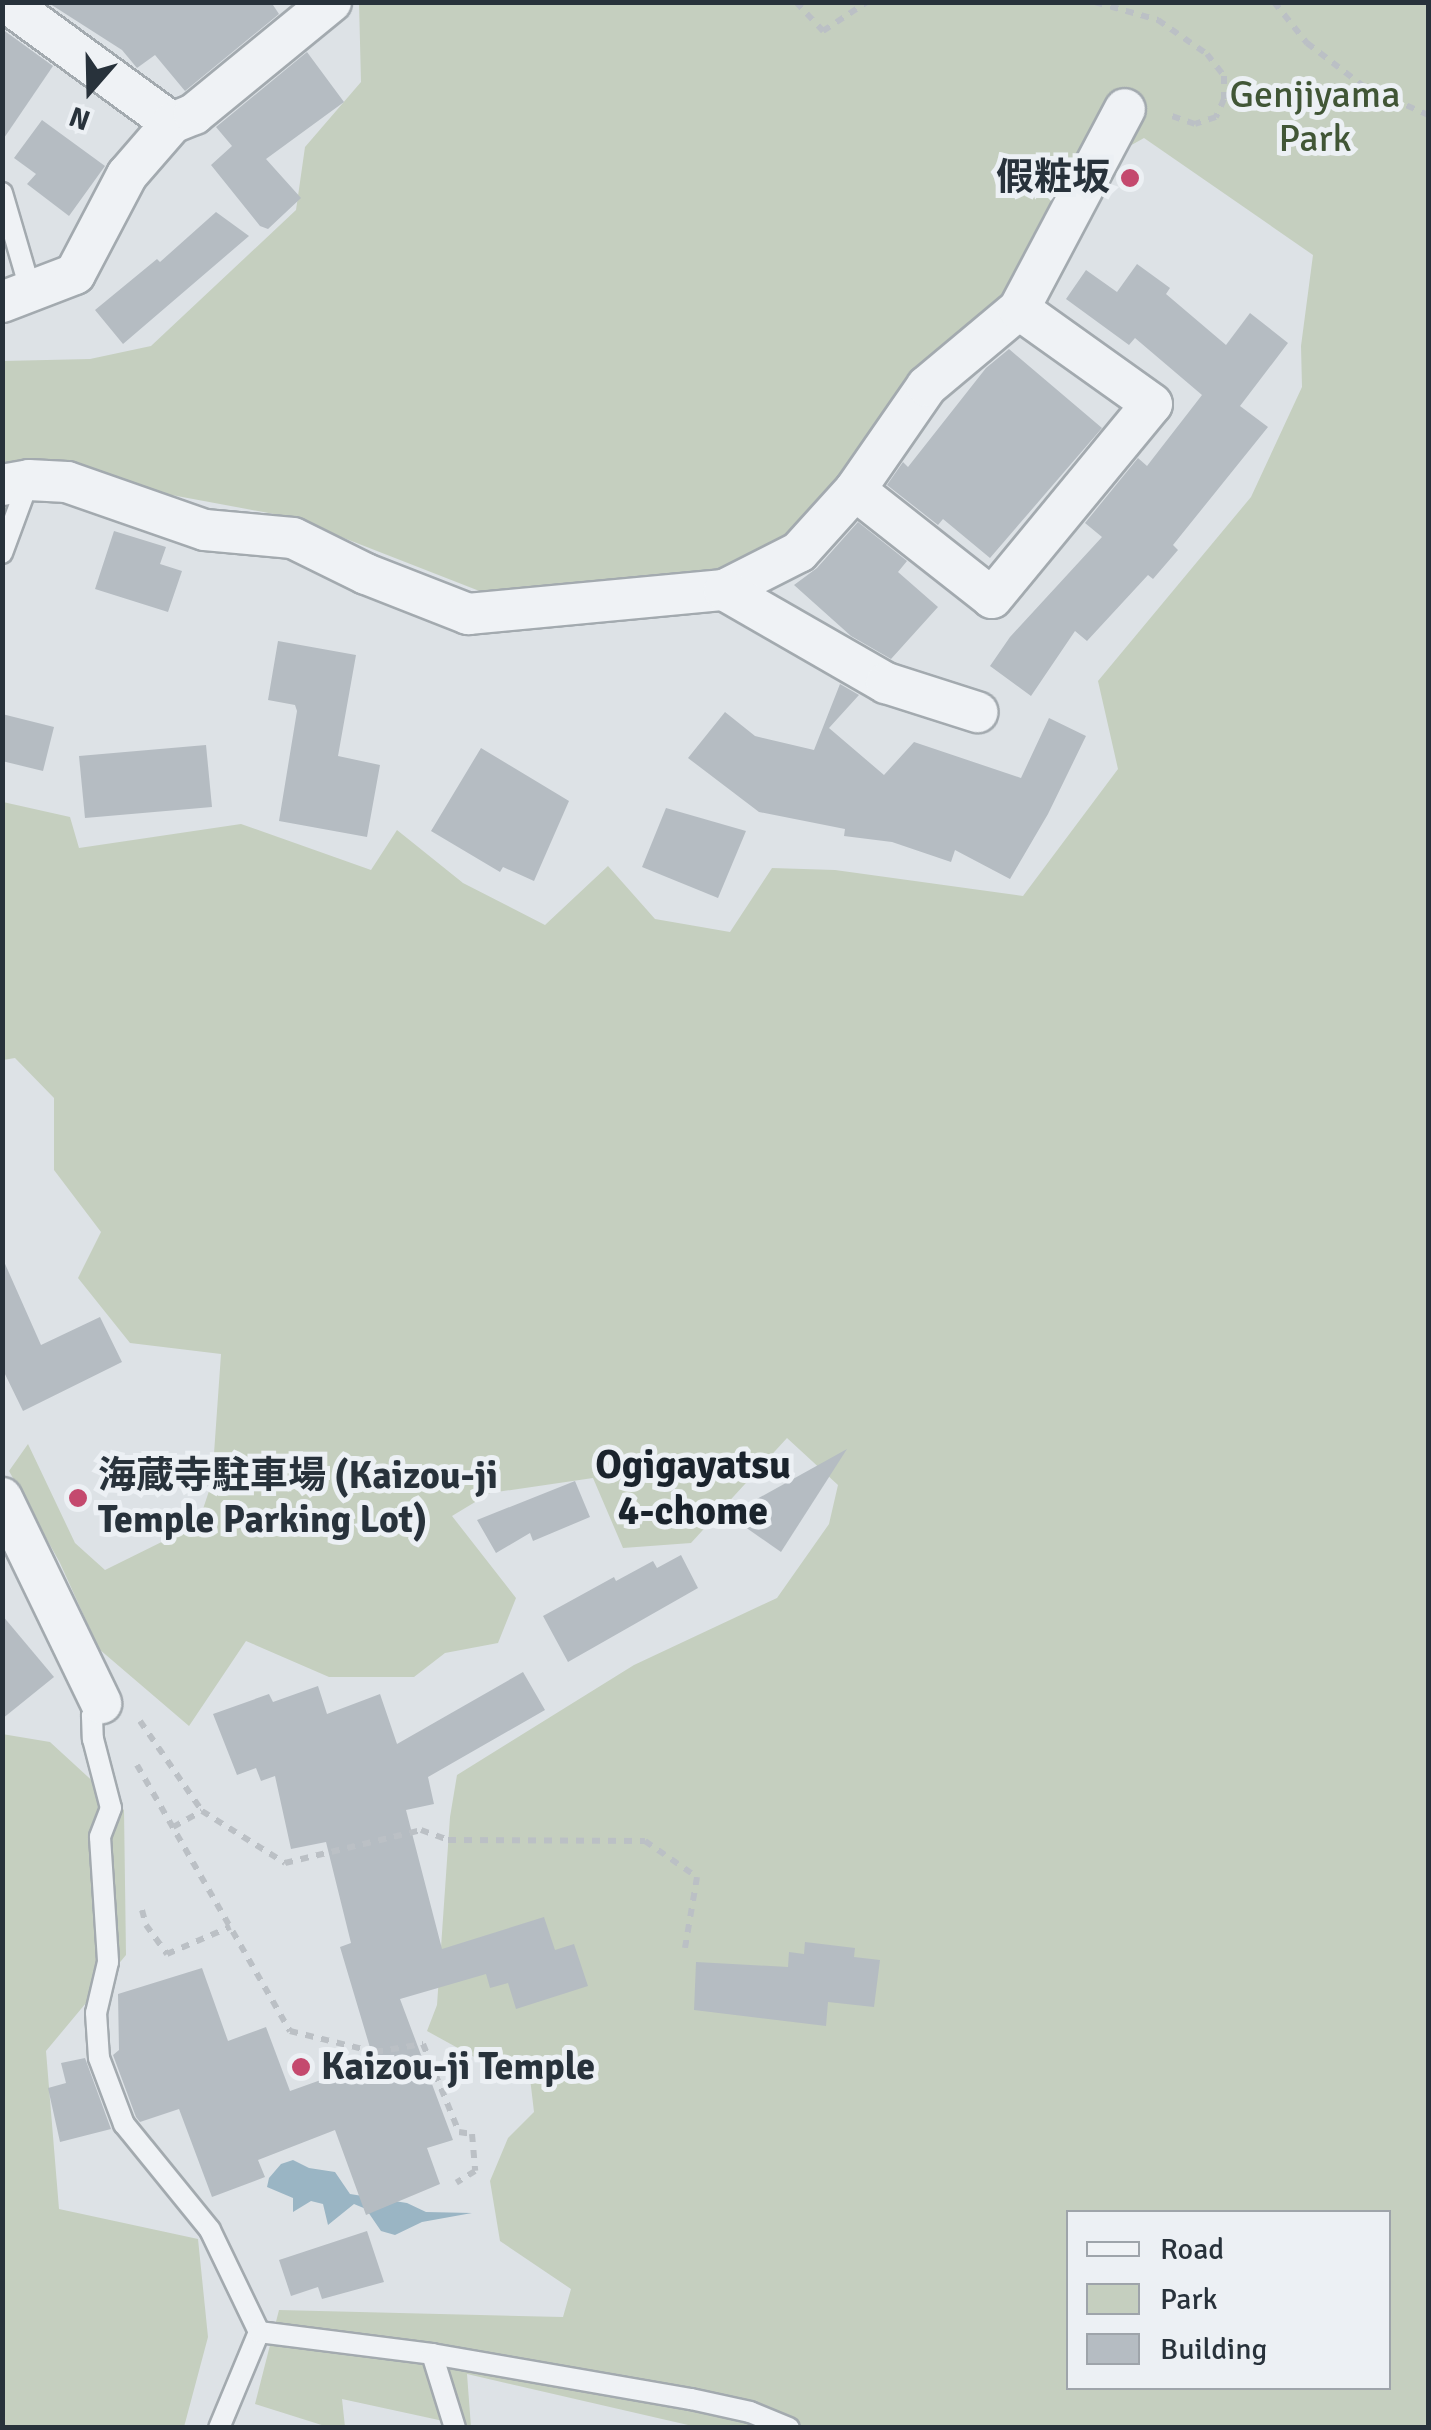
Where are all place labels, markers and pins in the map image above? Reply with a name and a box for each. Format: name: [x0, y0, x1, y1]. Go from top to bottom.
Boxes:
place label: 假粧坂: [996, 155, 1110, 201]
marker: 假粧坂: [1119, 167, 1141, 189]
place label: 海蔵寺駐車場 (Kaizou-ji Temple Parking Lot): [98, 1453, 498, 1542]
marker: 海蔵寺駐車場 (Kaizou-ji Temple Parking Lot): [67, 1487, 89, 1509]
place label: Kaizou-ji Temple: [321, 2044, 595, 2090]
marker: Kaizou-ji Temple: [290, 2056, 312, 2078]

